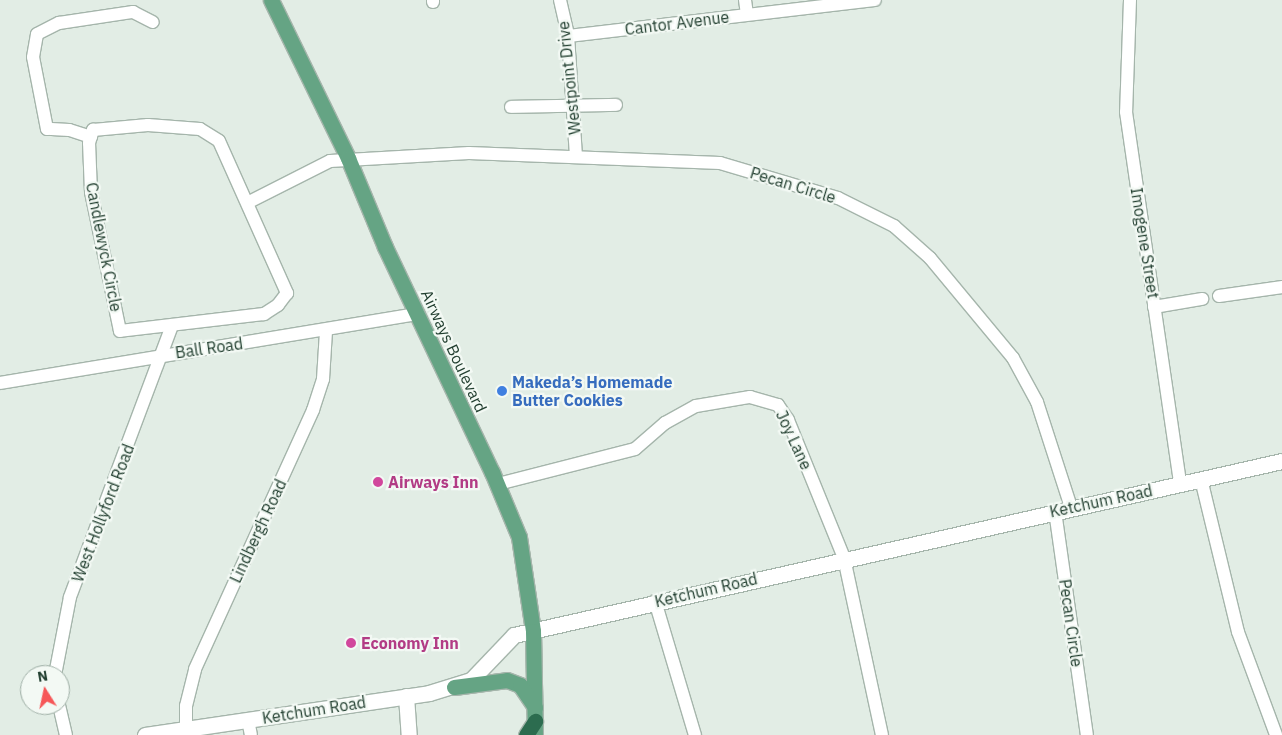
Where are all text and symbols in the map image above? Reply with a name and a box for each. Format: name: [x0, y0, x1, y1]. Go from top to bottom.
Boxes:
street label: Cantor Avenue: [624, 7, 730, 39]
street label: Westpoint Drive: [553, 20, 585, 136]
street label: Pecan Circle: [748, 163, 838, 207]
street label: Candlewyck Circle: [82, 181, 126, 313]
street label: Imogene Street: [1127, 186, 1163, 300]
street label: Airways Boulevard: [417, 287, 491, 415]
street label: Ball Road: [174, 334, 244, 362]
place label: Makeda’s Homemade Butter Cookies: [512, 372, 672, 410]
marker: Makeda’s Homemade Butter Cookies: [496, 385, 508, 397]
street label: Joy Lane: [772, 407, 816, 473]
street label: West Hollyford Road: [68, 441, 138, 585]
place label: Airways Inn: [388, 472, 478, 492]
street label: Lindbergh Road: [226, 476, 290, 586]
marker: Airways Inn: [372, 476, 384, 488]
street label: Ketchum Road: [1048, 481, 1154, 521]
street label: Ketchum Road: [653, 569, 759, 611]
street label: Pecan Circle: [1055, 578, 1087, 668]
place label: Economy Inn: [361, 633, 459, 653]
marker: Economy Inn: [345, 637, 357, 649]
north arrow: [20, 665, 70, 715]
text: N: [36, 666, 49, 686]
street label: Ketchum Road: [261, 692, 367, 728]

